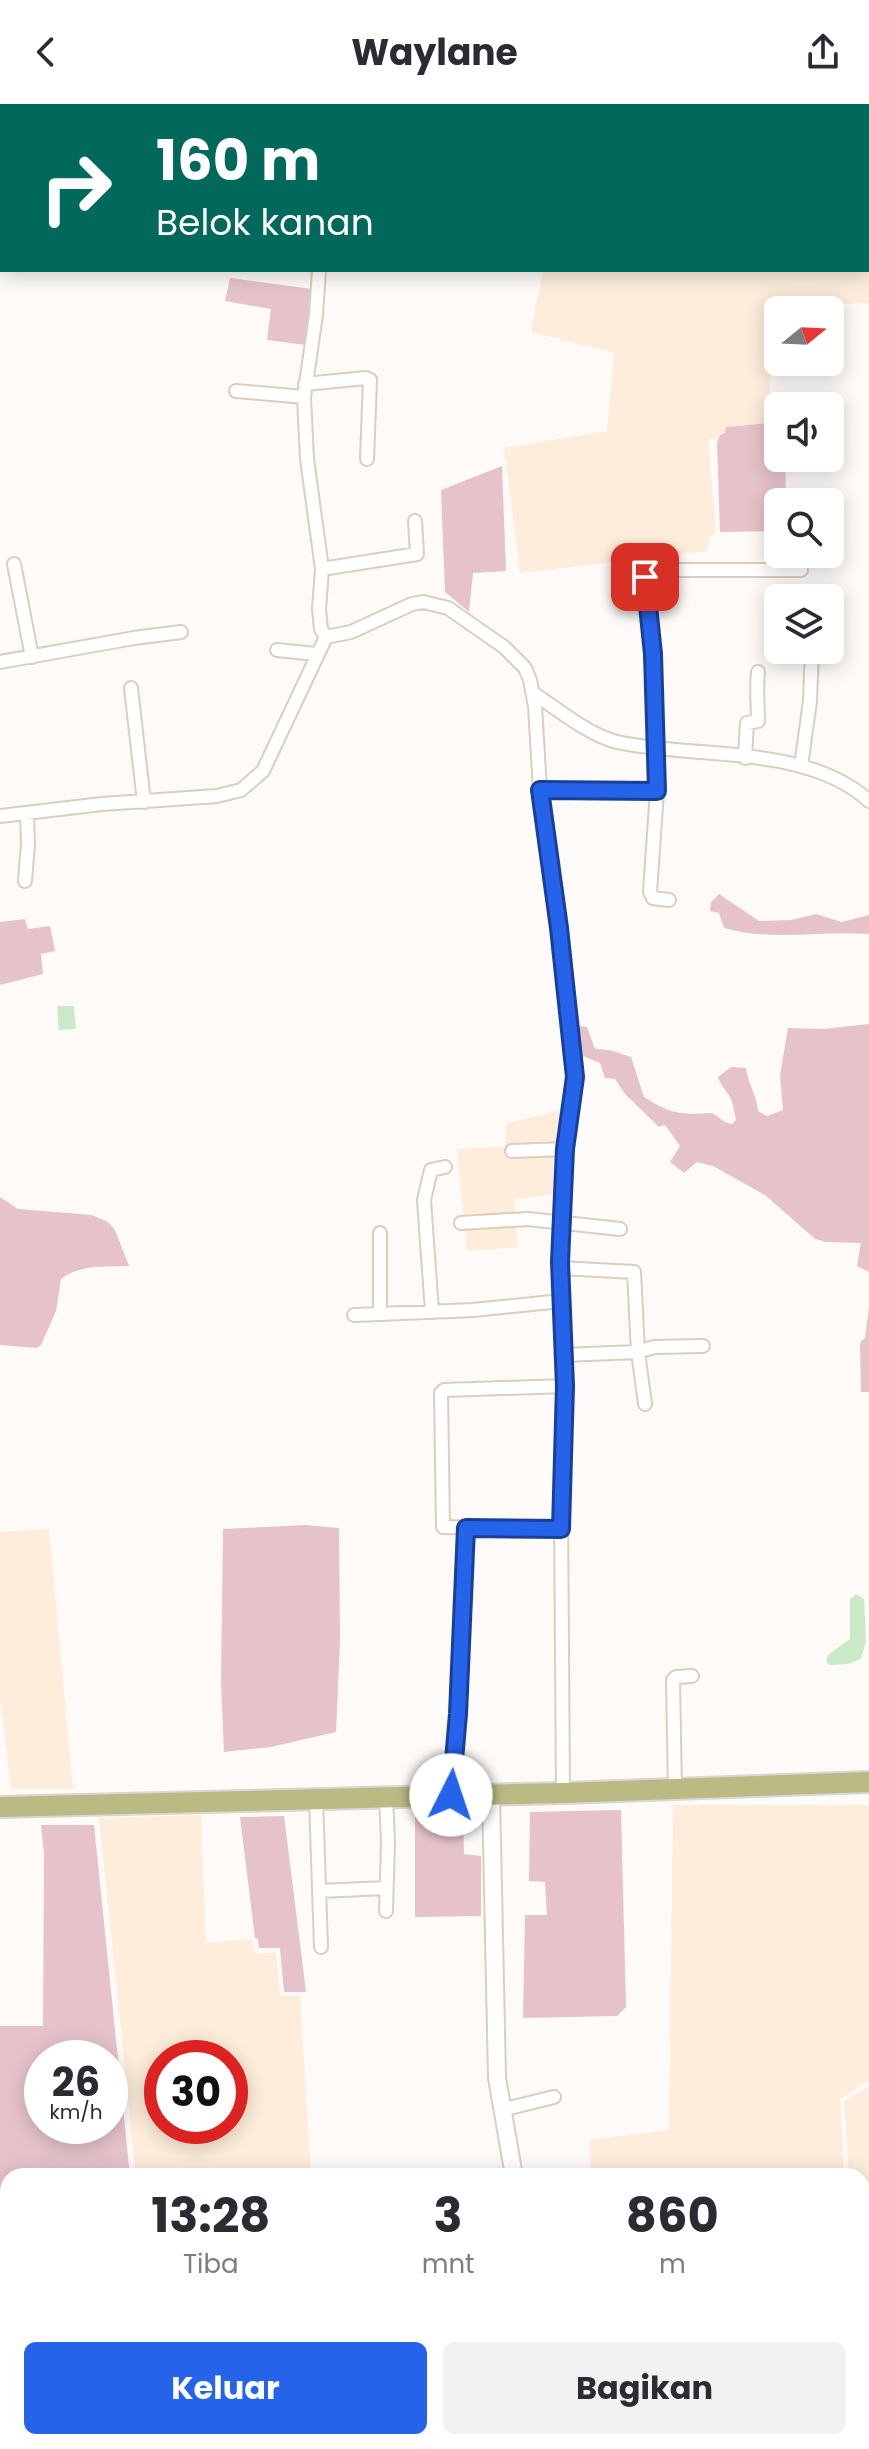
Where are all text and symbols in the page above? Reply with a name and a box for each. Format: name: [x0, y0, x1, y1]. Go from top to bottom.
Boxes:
text: Waylane: [351, 27, 518, 78]
icon: back: [24, 30, 68, 74]
icon: share: [801, 30, 845, 74]
text: 160 m: [156, 121, 320, 200]
icon: right: [24, 136, 128, 240]
text: Belok kanan: [156, 197, 374, 248]
north arrow: [764, 296, 844, 376]
map controls: [764, 296, 844, 664]
button: sound: [764, 392, 844, 472]
button: search: [764, 488, 844, 568]
pin: [611, 543, 679, 611]
icon: arrive: [623, 555, 667, 599]
button: layers: [764, 584, 844, 664]
position arrow: [409, 1753, 493, 1837]
speed limit sign: 30: [144, 2040, 248, 2144]
text: 26: [52, 2054, 100, 2110]
text: km/h: [49, 2098, 103, 2126]
text: 13:28: [151, 2182, 270, 2249]
text: 3: [434, 2182, 463, 2249]
text: 860: [626, 2182, 719, 2249]
text: Tiba: [183, 2246, 239, 2282]
text: mnt: [422, 2246, 475, 2282]
text: m: [659, 2246, 686, 2282]
button: Keluar: [24, 2342, 427, 2434]
button: Bagikan: [443, 2342, 846, 2434]

